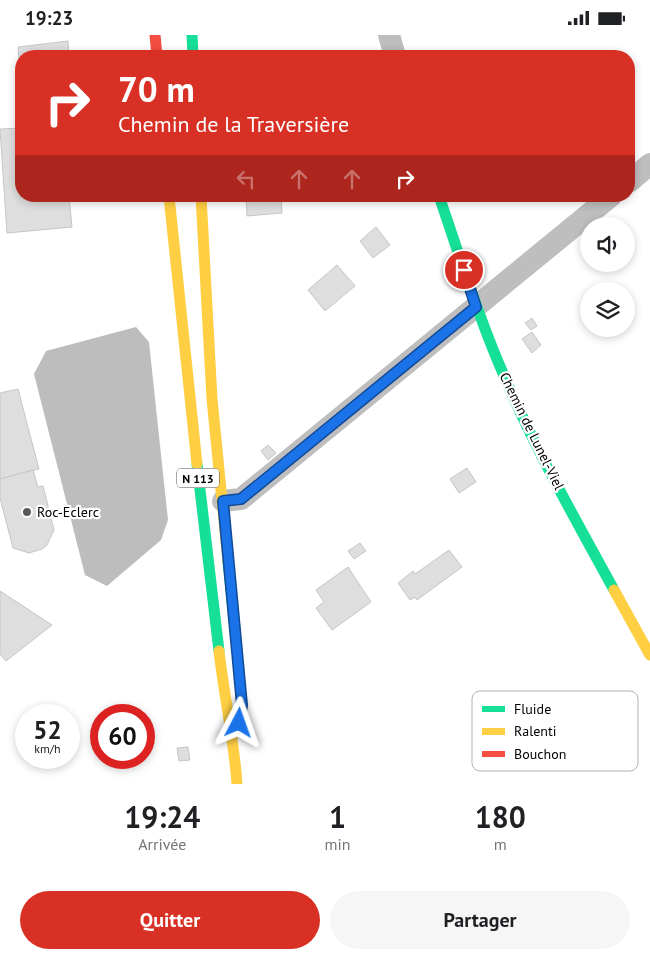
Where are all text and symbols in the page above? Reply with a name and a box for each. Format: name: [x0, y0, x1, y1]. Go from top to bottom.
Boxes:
text: 19:23: [25, 6, 73, 30]
text: 70 m: [118, 66, 195, 112]
icon: right: [35, 70, 100, 135]
text: Chemin de la Traversière: [118, 110, 349, 138]
icon: left: [232, 165, 260, 193]
icon: ahead: [285, 165, 313, 193]
icon: ahead: [338, 165, 366, 193]
icon: right: [391, 165, 419, 193]
map controls: [580, 217, 635, 337]
button: sound: [580, 217, 635, 272]
pin: [443, 249, 485, 291]
icon: arrive: [450, 256, 478, 284]
button: layers: [580, 282, 635, 337]
street label: Chemin de Lunel-Viel: [496, 369, 568, 493]
road number: N 113: [177, 468, 219, 487]
place label: Roc-Eclerc: [37, 503, 99, 521]
marker: Roc-Eclerc: [21, 506, 33, 518]
legend: [472, 691, 638, 771]
position arrow: [212, 696, 264, 748]
text: Fluide: [514, 700, 551, 718]
speed limit sign: 60: [90, 704, 155, 769]
text: 52: [33, 714, 62, 746]
text: Ralenti: [514, 722, 557, 740]
text: km/h: [34, 741, 61, 756]
text: Bouchon: [514, 745, 566, 763]
text: 19:24: [124, 797, 200, 836]
text: 1: [329, 797, 346, 836]
text: 180: [475, 797, 526, 836]
text: Arrivée: [138, 834, 186, 854]
text: min: [325, 834, 351, 854]
text: m: [494, 834, 507, 854]
button: Quitter: [20, 891, 320, 949]
button: Partager: [330, 891, 630, 949]

